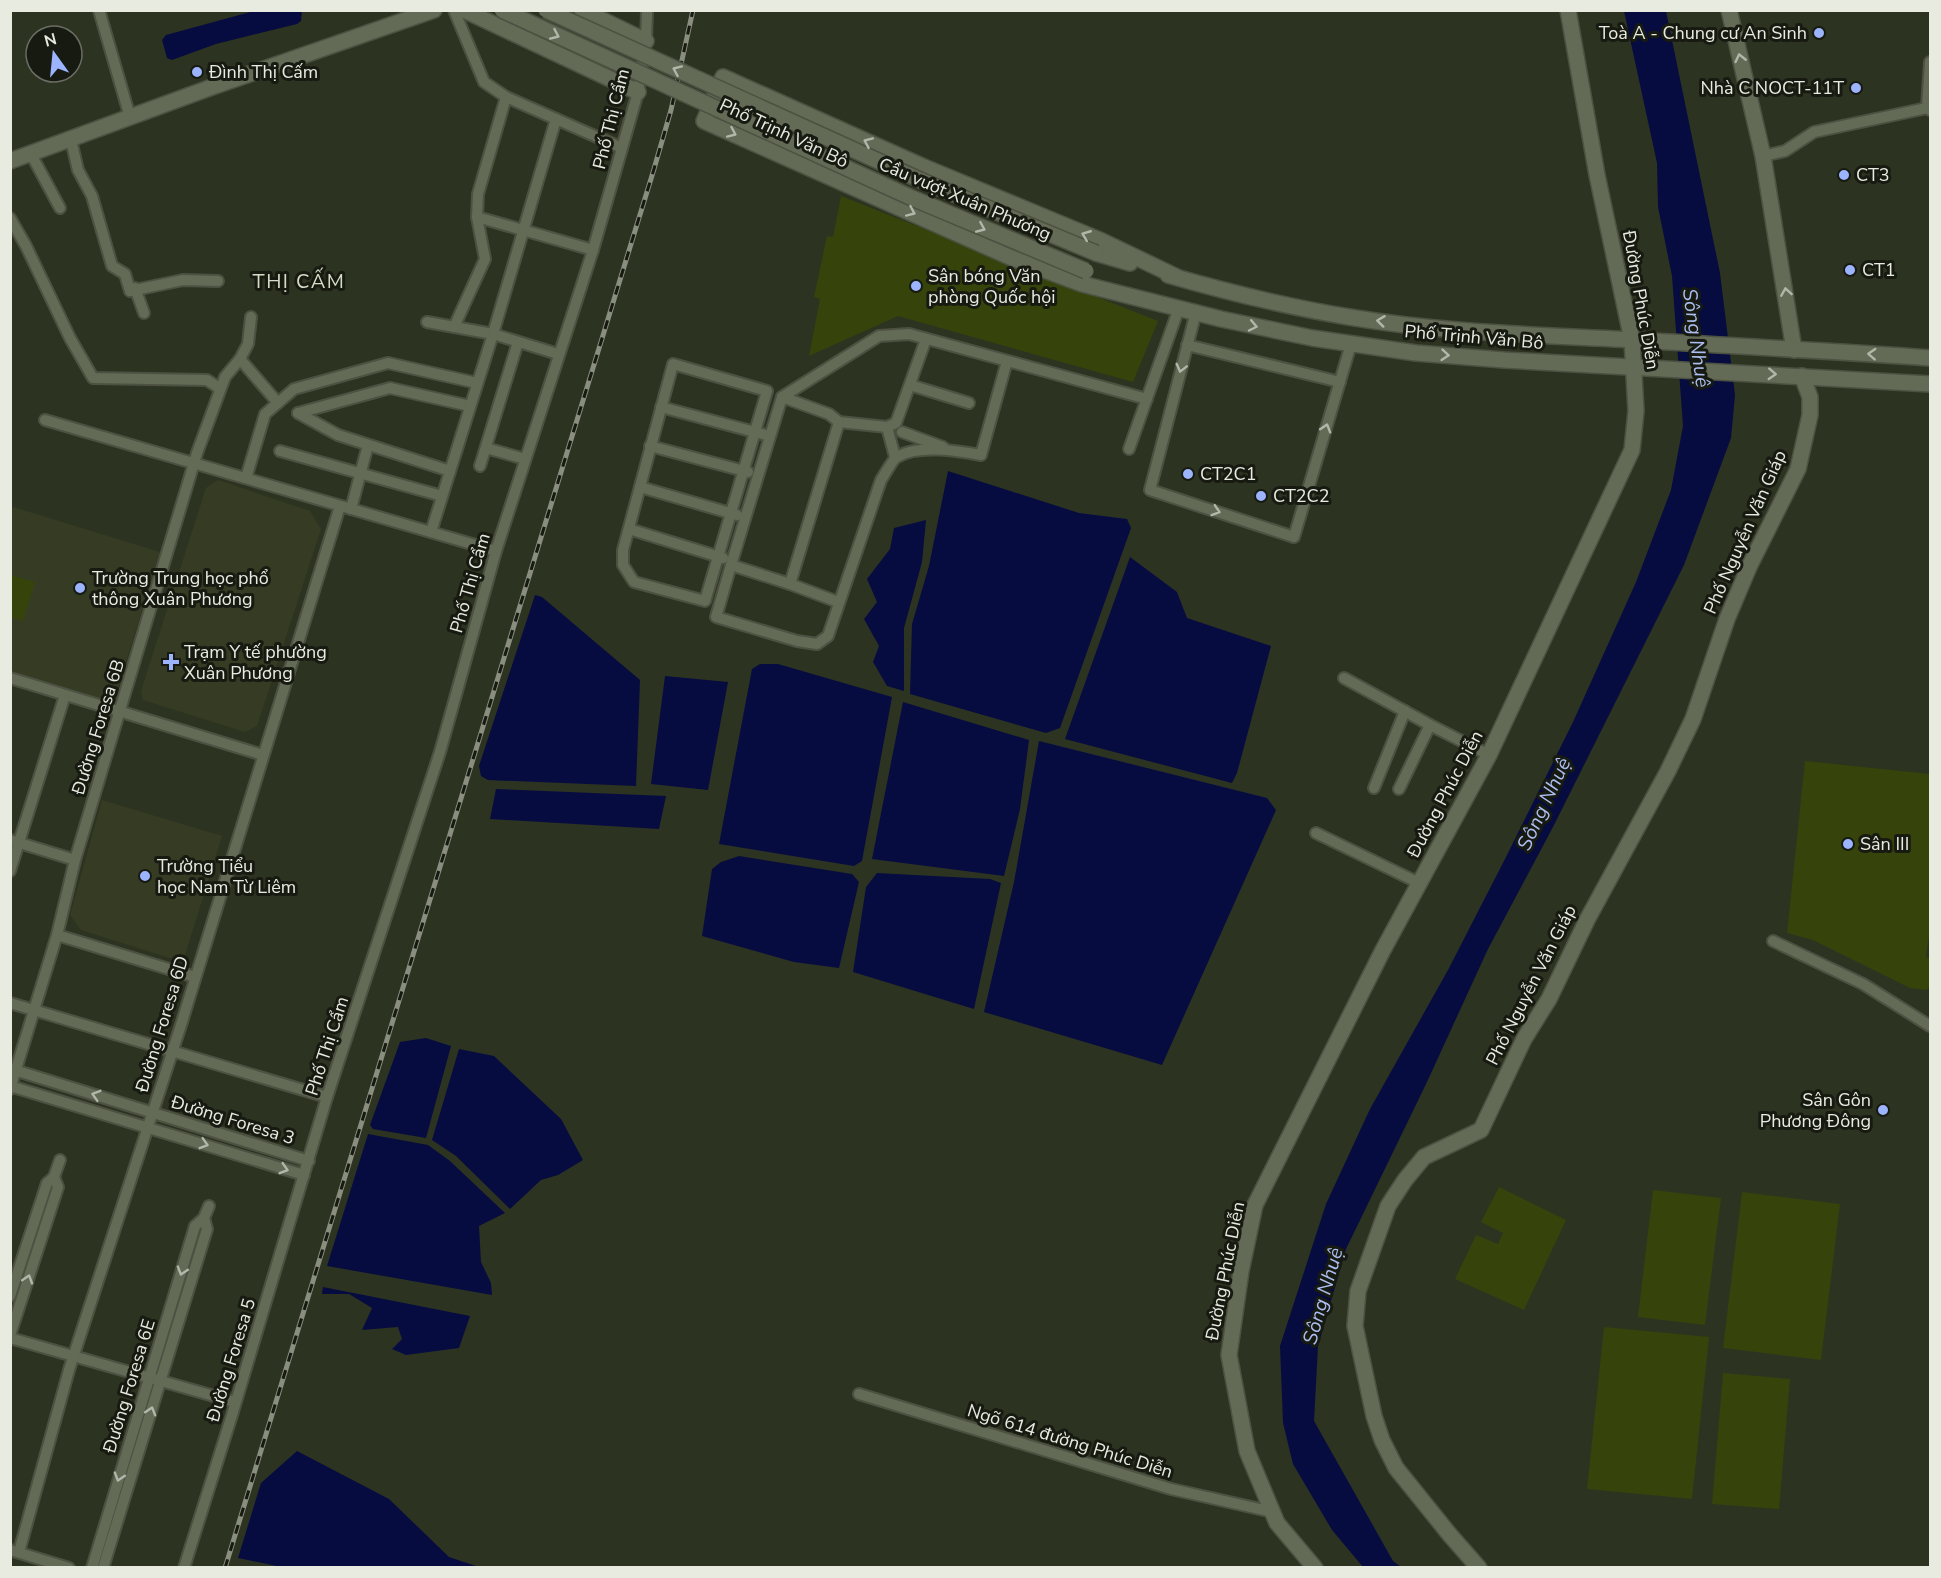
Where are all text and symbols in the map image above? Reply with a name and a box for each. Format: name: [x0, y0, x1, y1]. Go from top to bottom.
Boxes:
place label: Toà A - Chung cư An Sinh: [1599, 21, 1807, 45]
north arrow: [24, 24, 84, 84]
marker: Toà A - Chung cư An Sinh: [1812, 26, 1826, 40]
one-way arrow: [549, 27, 560, 39]
text: N: [42, 28, 59, 53]
one-way arrow: [1735, 53, 1748, 63]
place label: Đình Thị Cấm: [208, 60, 318, 84]
marker: Đình Thị Cấm: [190, 65, 204, 79]
street label: Phố Thị Cẩm: [587, 66, 635, 172]
one-way arrow: [672, 66, 683, 78]
place label: Nhà C NOCT-11T: [1700, 76, 1844, 100]
marker: Nhà C NOCT-11T: [1849, 81, 1863, 95]
street label: Phố Trịnh Văn Bô: [716, 93, 852, 173]
one-way arrow: [726, 126, 737, 138]
one-way arrow: [863, 137, 874, 149]
street label: Cầu vượt Xuân Phương: [875, 152, 1055, 246]
place label: CT3: [1856, 163, 1890, 187]
marker: CT3: [1837, 168, 1851, 182]
one-way arrow: [904, 205, 915, 217]
one-way arrow: [975, 221, 986, 233]
street label: Đường Phúc Diễn: [1617, 228, 1665, 371]
one-way arrow: [1081, 229, 1091, 242]
place label: CT1: [1862, 258, 1896, 282]
marker: CT1: [1843, 263, 1857, 277]
place label: Sân bóng Văn phòng Quốc hội: [928, 264, 1055, 309]
district label: THỊ CẤM: [253, 267, 345, 295]
marker: Sân bóng Văn phòng Quốc hội: [909, 279, 923, 293]
water label: Sông Nhuệ: [1676, 287, 1716, 390]
one-way arrow: [1781, 287, 1793, 296]
one-way arrow: [1376, 315, 1385, 328]
one-way arrow: [1247, 319, 1257, 332]
street label: Phố Trịnh Văn Bô: [1404, 319, 1544, 355]
one-way arrow: [1441, 348, 1450, 361]
one-way arrow: [1868, 348, 1877, 361]
one-way arrow: [1175, 363, 1188, 373]
one-way arrow: [1768, 368, 1777, 381]
one-way arrow: [1319, 423, 1331, 434]
street label: Phố Nguyễn Văn Giáp: [1698, 446, 1792, 618]
place label: CT2C1: [1200, 462, 1256, 486]
marker: CT2C1: [1181, 467, 1195, 481]
place label: CT2C2: [1273, 484, 1329, 508]
marker: CT2C2: [1254, 489, 1268, 503]
one-way arrow: [1210, 504, 1221, 517]
street label: Phố Thị Cẩm: [444, 530, 496, 636]
place label: Trường Trung học phổ thông Xuân Phương: [92, 566, 269, 611]
marker: Trường Trung học phổ thông Xuân Phương: [73, 581, 87, 595]
place label: Trạm Y tế phường Xuân Phương: [184, 640, 327, 685]
marker: Trạm Y tế phường Xuân Phương: [162, 653, 180, 671]
street label: Đường Foresa 6B: [66, 657, 130, 798]
street label: Đường Phúc Diễn: [1401, 726, 1489, 863]
water label: Sông Nhuệ: [1511, 753, 1577, 855]
place label: Sân III: [1860, 832, 1909, 856]
marker: Sân III: [1841, 837, 1855, 851]
place label: Trường Tiểu học Nam Từ Liêm: [157, 854, 296, 899]
marker: Trường Tiểu học Nam Từ Liêm: [138, 869, 152, 883]
street label: Phố Nguyễn Văn Giáp: [1480, 901, 1582, 1069]
street label: Đường Foresa 6D: [130, 953, 194, 1096]
street label: Phố Thị Cẩm: [300, 993, 354, 1099]
place label: Sân Gôn Phương Đông: [1760, 1088, 1871, 1133]
one-way arrow: [91, 1090, 102, 1102]
street label: Đường Foresa 3: [167, 1090, 298, 1150]
marker: Sân Gôn Phương Đông: [1876, 1103, 1890, 1117]
one-way arrow: [198, 1137, 208, 1149]
one-way arrow: [278, 1162, 289, 1174]
street label: Đường Phúc Diễn: [1200, 1200, 1250, 1343]
water label: Sông Nhuệ: [1296, 1244, 1350, 1348]
one-way arrow: [177, 1265, 189, 1276]
one-way arrow: [21, 1274, 34, 1285]
street label: Đường Foresa 5: [201, 1295, 261, 1426]
street label: Đường Foresa 6E: [97, 1316, 161, 1457]
street label: Ngõ 614 đường Phúc Diễn: [964, 1398, 1176, 1484]
one-way arrow: [144, 1406, 156, 1417]
one-way arrow: [114, 1471, 126, 1482]

